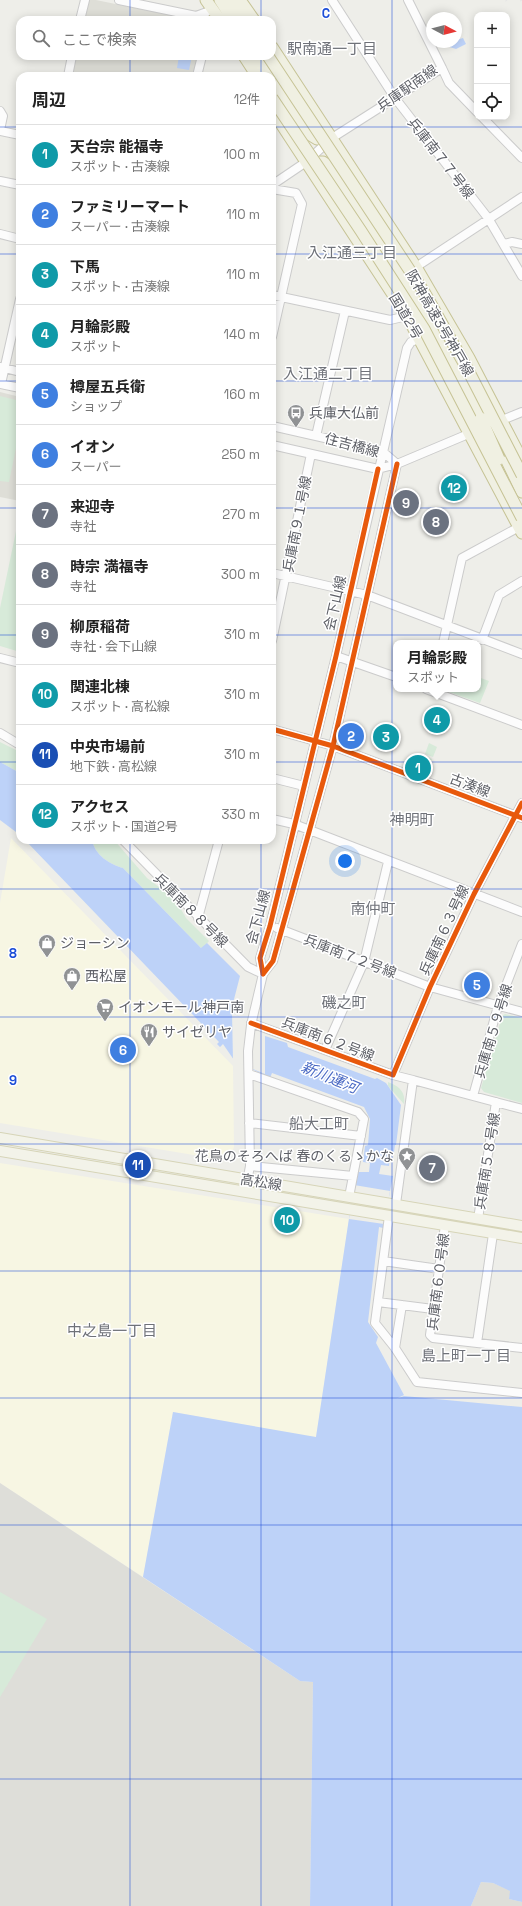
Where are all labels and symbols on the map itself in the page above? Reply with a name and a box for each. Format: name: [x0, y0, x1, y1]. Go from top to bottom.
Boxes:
text: C: [322, 5, 330, 22]
north arrow: [426, 12, 462, 48]
district label: 駅南通一丁目: [287, 39, 377, 58]
street label: 兵庫駅南線: [373, 61, 441, 115]
street label: 兵庫南７７号線: [404, 114, 478, 202]
district label: 入江通三丁目: [307, 243, 397, 262]
street label: 阪神高速3号神戸線: [402, 266, 478, 380]
street label: 国道2号: [385, 290, 427, 342]
district label: 入江通二丁目: [283, 364, 373, 383]
bus stop icon: 兵庫大仏前: [286, 403, 306, 428]
place label: 兵庫大仏前: [309, 404, 379, 422]
street label: 住吉橋線: [323, 429, 381, 461]
pin: 12: [441, 473, 467, 503]
street label: 兵庫南９１号線: [279, 474, 315, 574]
pin: 9: [393, 488, 419, 518]
pin: 8: [423, 507, 449, 537]
street label: 会下山線: [320, 574, 350, 632]
pin: 4: [424, 705, 450, 735]
pin: 2: [338, 721, 364, 751]
pin: 3: [373, 722, 399, 752]
pin: 1: [405, 753, 431, 783]
street label: 古湊線: [447, 769, 493, 801]
district label: 神明町: [389, 810, 435, 829]
your location: [335, 851, 355, 871]
street label: 兵庫南８８号線: [150, 869, 232, 951]
street label: 兵庫南６３号線: [415, 882, 473, 978]
street label: 会下山線: [242, 888, 274, 946]
district label: 南仲町: [350, 899, 396, 918]
street label: 兵庫南７２号線: [301, 930, 399, 982]
shop icon: ジョーシン: [37, 933, 57, 958]
place label: ジョーシン: [60, 934, 130, 952]
text: 8: [9, 945, 17, 962]
shop icon: 西松屋: [62, 966, 82, 991]
place label: 西松屋: [85, 967, 127, 985]
pin: 5: [464, 970, 490, 1000]
street label: 兵庫南５９号線: [470, 982, 516, 1080]
district label: 磯之町: [321, 993, 367, 1012]
supermarket icon: イオンモール神戸南: [95, 997, 115, 1022]
place label: イオンモール神戸南: [118, 998, 244, 1016]
street label: 兵庫南６２号線: [279, 1013, 377, 1065]
restaurant icon: サイゼリヤ: [139, 1022, 159, 1047]
place label: サイゼリヤ: [162, 1023, 232, 1041]
pin: 6: [110, 1035, 136, 1065]
water label: 新川運河: [299, 1057, 364, 1098]
text: 9: [9, 1072, 17, 1089]
street label: 兵庫南５８号線: [470, 1111, 504, 1211]
district label: 船大工町: [289, 1114, 349, 1133]
place icon: 花鳥のそろへば 春のくるゝかな: [397, 1146, 417, 1171]
place label: 花鳥のそろへば 春のくるゝかな: [195, 1147, 394, 1165]
pin: 11: [125, 1150, 151, 1180]
pin: 7: [419, 1153, 445, 1183]
street label: 高松線: [239, 1170, 283, 1194]
pin: 10: [274, 1205, 300, 1235]
street label: 兵庫南６０号線: [423, 1232, 453, 1332]
district label: 中之島一丁目: [67, 1321, 157, 1340]
district label: 島上町一丁目: [421, 1346, 511, 1365]

